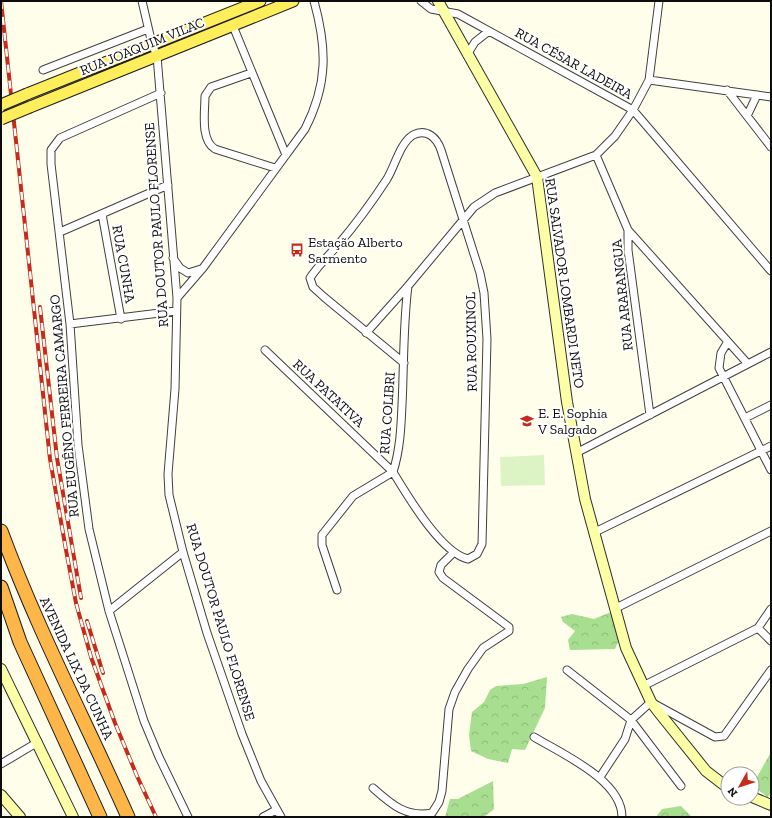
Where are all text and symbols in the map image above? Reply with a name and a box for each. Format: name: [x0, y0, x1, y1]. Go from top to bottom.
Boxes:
street label: RUA JOAQUIM VILAC: [77, 14, 207, 79]
street label: RUA CÉSAR LADEIRA: [512, 24, 636, 103]
street label: RUA DOUTOR PAULO FLORENSE: [141, 122, 172, 328]
street label: RUA SALVADOR LOMBARDI NETO: [541, 177, 588, 389]
street label: RUA CUNHA: [108, 224, 139, 305]
place label: Estação Alberto Sarmento: [308, 234, 403, 267]
street label: RUA ARARANGUA: [608, 237, 637, 352]
bus stop icon: Estação Alberto Sarmento: [289, 242, 305, 258]
street label: RUA ROUXINOL: [462, 292, 481, 392]
street label: RUA EUGÊNO FERREIRA CAMARGO: [46, 294, 83, 518]
street label: RUA PATATIVA: [289, 356, 369, 432]
street label: RUA COLIBRI: [376, 371, 399, 455]
place label: E. E. Sophia V Salgado: [537, 405, 608, 438]
school or university icon: E. E. Sophia V Salgado: [519, 413, 535, 429]
street label: RUA DOUTOR PAULO FLORENSE: [182, 521, 259, 723]
street label: AVENIDA LIX DA CUNHA: [36, 594, 118, 743]
north arrow: [720, 766, 760, 806]
text: N: [725, 784, 740, 799]

